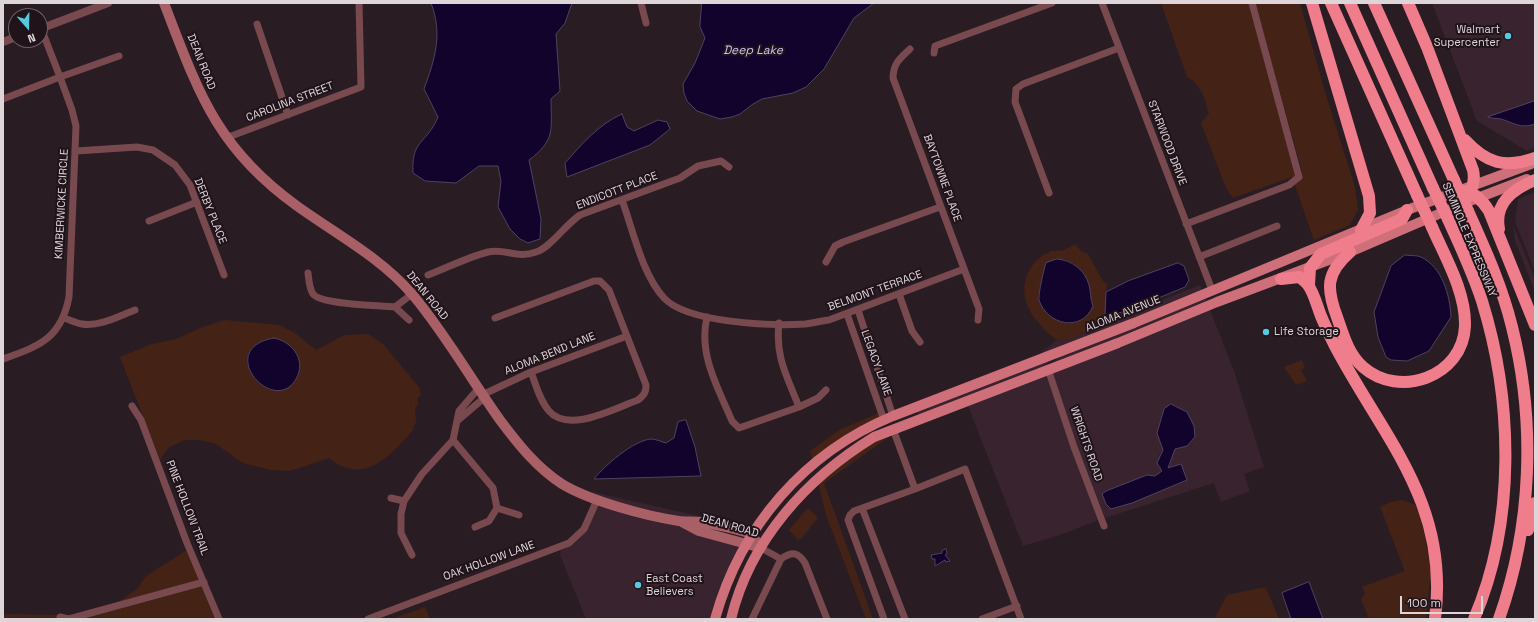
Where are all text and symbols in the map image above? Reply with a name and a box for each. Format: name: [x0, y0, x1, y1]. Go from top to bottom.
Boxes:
north arrow: [8, 8, 48, 48]
place label: Walmart Supercenter: [1434, 23, 1500, 49]
text: N: [26, 30, 38, 46]
marker: Walmart Supercenter: [1503, 31, 1513, 41]
street label: DEAN ROAD: [184, 32, 218, 92]
water label: Deep Lake: [723, 44, 783, 58]
street label: CAROLINA STREET: [244, 79, 336, 125]
street label: STARWOOD DRIVE: [1145, 99, 1189, 187]
street label: BAYTOWNE PLACE: [920, 132, 964, 224]
street label: KIMBERWICKE CIRCLE: [53, 149, 71, 259]
street label: ENDICOTT PLACE: [574, 169, 660, 213]
street label: DERBY PLACE: [191, 176, 229, 246]
street label: SEMINOLE EXPRESSWAY: [1439, 181, 1499, 299]
street label: BELMONT TERRACE: [826, 268, 924, 314]
street label: DEAN ROAD: [403, 269, 451, 323]
street label: ALOMA AVENUE: [1084, 293, 1162, 335]
place label: Life Storage: [1274, 325, 1339, 339]
marker: Life Storage: [1261, 327, 1271, 337]
street label: LEGACY LANE: [858, 328, 894, 398]
street label: ALOMA BEND LANE: [503, 330, 597, 378]
street label: WRIGHTS ROAD: [1067, 405, 1105, 483]
street label: PINE HOLLOW TRAIL: [163, 459, 211, 557]
street label: DEAN ROAD: [700, 512, 760, 540]
street label: OAK HOLLOW LANE: [442, 538, 536, 584]
place label: East Coast Believers: [646, 572, 703, 598]
marker: East Coast Believers: [633, 580, 643, 590]
scale bar: [1402, 588, 1485, 614]
text: 100 m: [1407, 595, 1441, 611]

